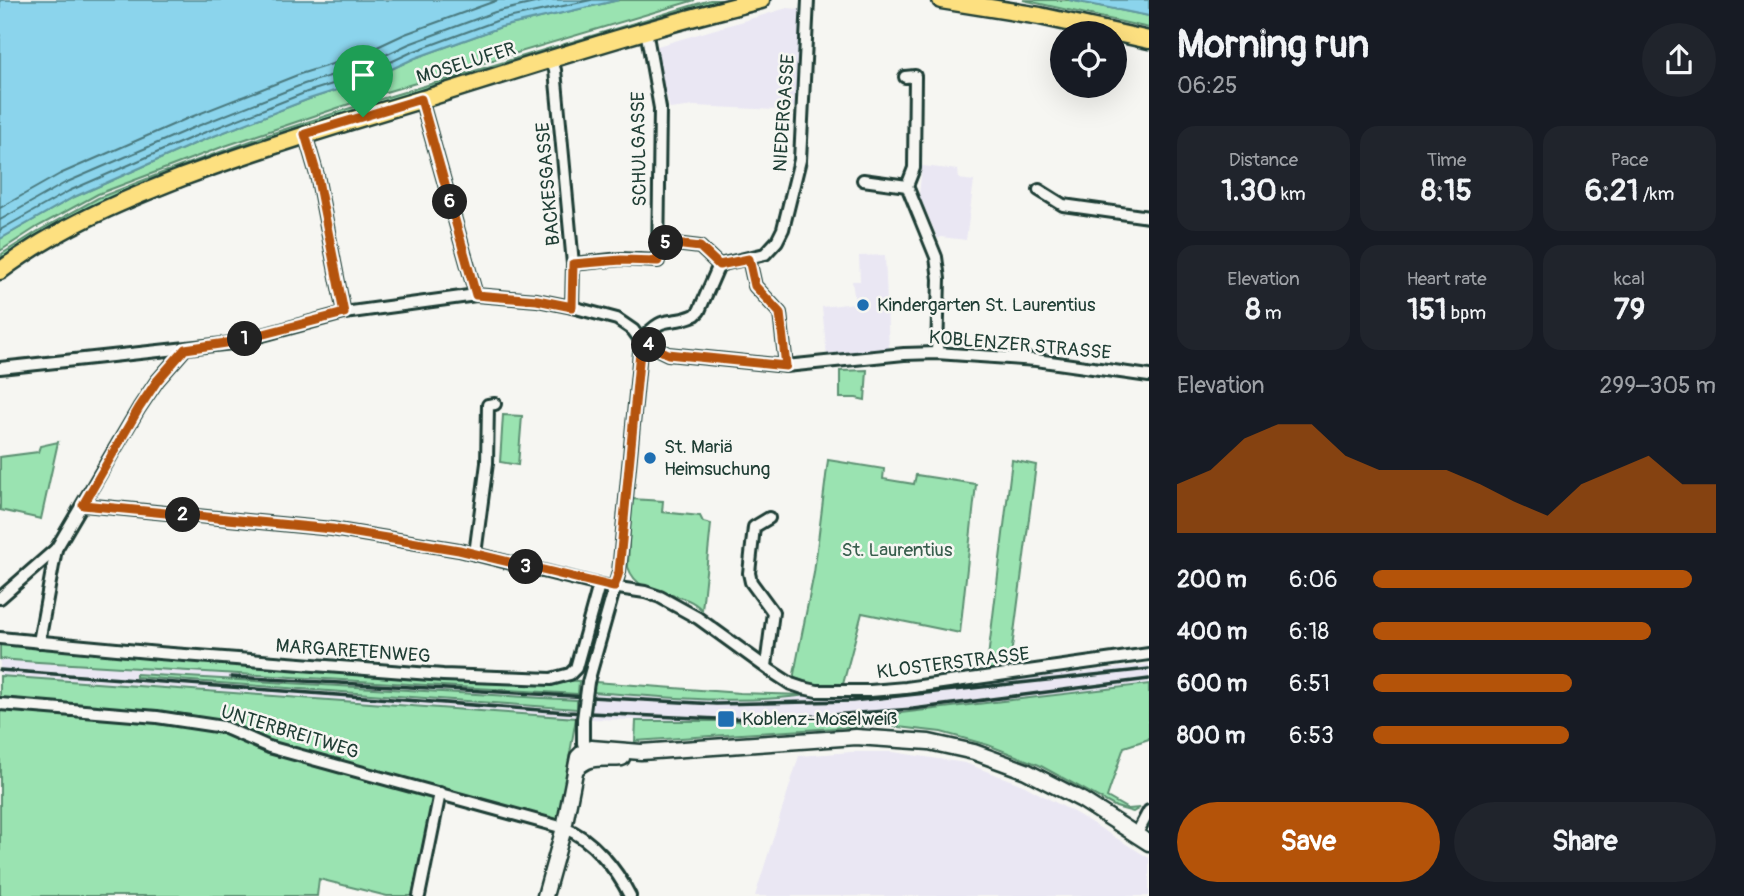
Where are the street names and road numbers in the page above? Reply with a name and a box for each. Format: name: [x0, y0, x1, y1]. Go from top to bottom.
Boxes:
street label: MOSELUFER: [414, 37, 518, 89]
street label: NIEDERGASSE: [768, 53, 800, 173]
street label: SCHULGASSE: [626, 91, 652, 207]
street label: BACKESGASSE: [531, 121, 565, 247]
street label: KOBLENZER STRASSE: [928, 325, 1112, 365]
street label: MARGARETENWEG: [275, 634, 431, 668]
street label: KLOSTERSTRASSE: [875, 642, 1031, 684]
street label: UNTERBREITWEG: [218, 700, 362, 764]

